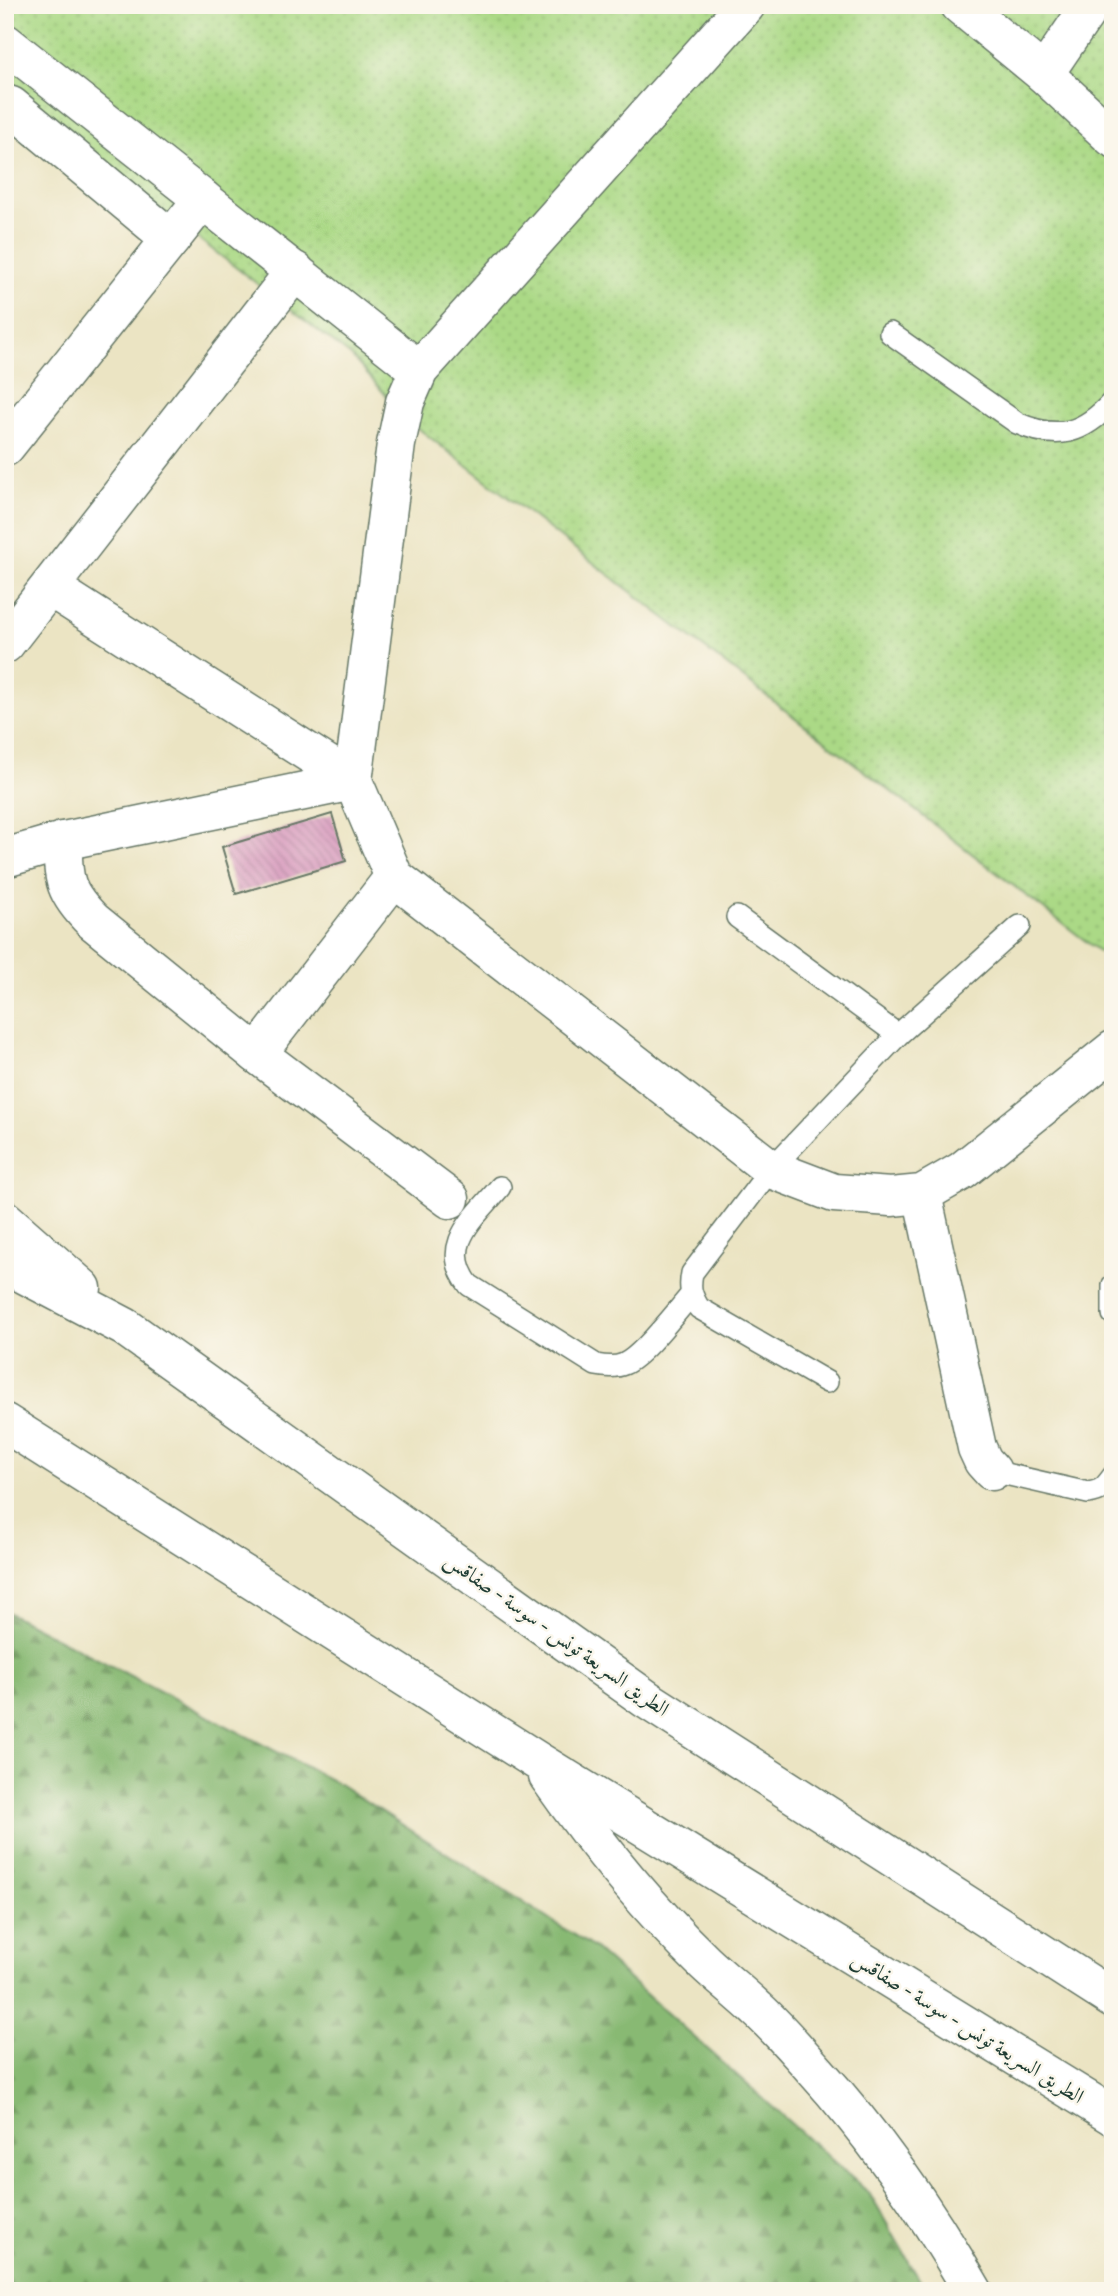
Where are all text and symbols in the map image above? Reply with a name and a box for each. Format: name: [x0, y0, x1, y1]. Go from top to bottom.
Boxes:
street label: الطريق السريعة تونس - سوسة - صفاقس: [438, 1546, 675, 1724]
street label: الطريق السريعة تونس - سوسة - صفاقس: [846, 1945, 1089, 2112]

